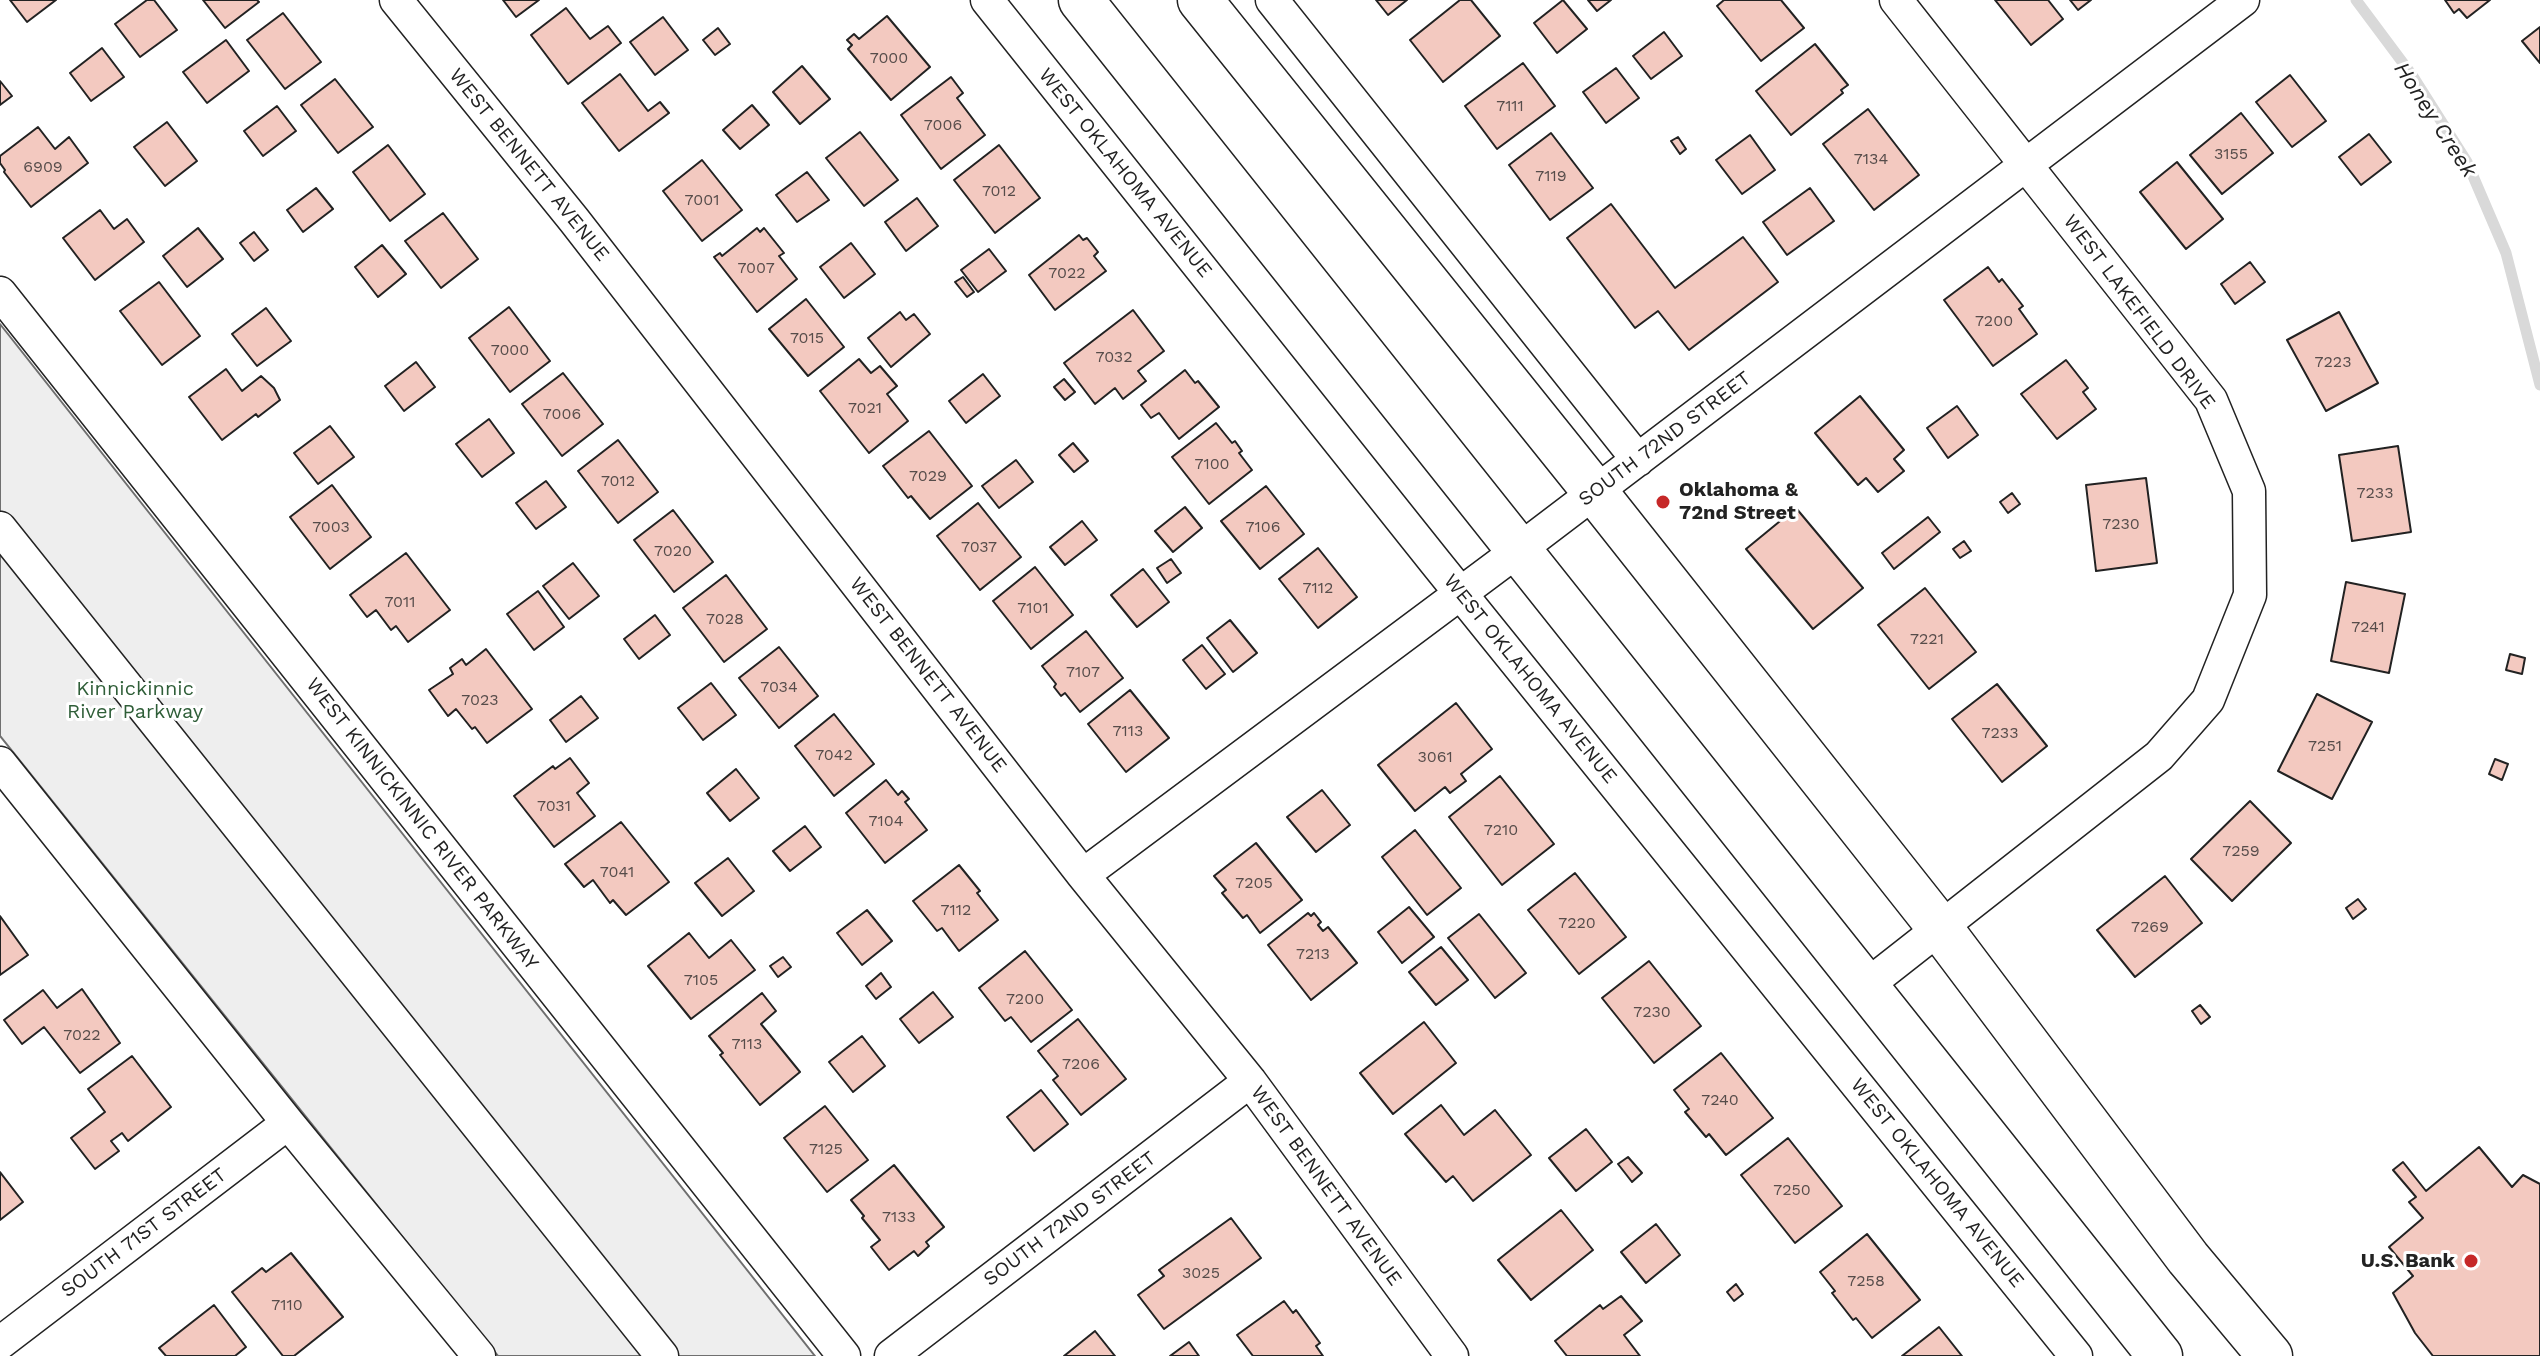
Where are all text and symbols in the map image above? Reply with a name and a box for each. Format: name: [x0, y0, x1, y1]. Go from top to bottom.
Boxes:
house number: 7000: [870, 48, 908, 68]
water label: Honey Creek: [2388, 57, 2482, 183]
street label: WEST OKLAHOMA AVENUE: [1033, 63, 1217, 283]
street label: WEST BENNETT AVENUE: [444, 64, 614, 266]
house number: 7111: [1496, 96, 1524, 116]
house number: 7006: [924, 115, 962, 135]
house number: 3155: [2214, 144, 2248, 164]
house number: 7134: [1854, 149, 1888, 169]
house number: 6909: [23, 157, 63, 177]
house number: 7119: [1535, 166, 1567, 186]
house number: 7012: [982, 181, 1016, 201]
house number: 7001: [685, 190, 719, 210]
street label: WEST LAKEFIELD DRIVE: [2058, 210, 2220, 414]
house number: 7007: [737, 258, 775, 278]
house number: 7022: [1048, 263, 1086, 283]
house number: 7200: [1975, 311, 2013, 331]
house number: 7015: [790, 328, 824, 348]
house number: 7000: [491, 340, 529, 360]
house number: 7032: [1096, 347, 1132, 367]
house number: 7223: [2315, 352, 2351, 372]
street label: SOUTH 72ND STREET: [1574, 366, 1756, 512]
house number: 7021: [848, 398, 882, 418]
house number: 7006: [543, 404, 581, 424]
house number: 7100: [1194, 454, 1230, 474]
house number: 7029: [909, 466, 947, 486]
house number: 7012: [601, 471, 635, 491]
place label: Oklahoma & 72nd Street: [1679, 478, 1798, 525]
house number: 7233: [2357, 483, 2393, 503]
marker: Oklahoma & 72nd Street: [1654, 493, 1672, 511]
house number: 7230: [2102, 514, 2140, 534]
house number: 7003: [312, 517, 350, 537]
house number: 7106: [1246, 517, 1280, 537]
house number: 7037: [961, 537, 997, 557]
house number: 7020: [654, 541, 692, 561]
street label: WEST OKLAHOMA AVENUE: [1438, 569, 1622, 789]
street label: WEST BENNETT AVENUE: [844, 573, 1012, 777]
house number: 7112: [1303, 578, 1333, 598]
house number: 7011: [384, 592, 416, 612]
house number: 7101: [1017, 598, 1049, 618]
house number: 7028: [706, 609, 744, 629]
house number: 7241: [2351, 617, 2385, 637]
house number: 7221: [1910, 629, 1944, 649]
house number: 7107: [1066, 662, 1100, 682]
street label: WEST KINNICKINNIC RIVER PARKWAY: [301, 673, 543, 975]
park label: Kinnickinnic River Parkway: [67, 677, 203, 724]
house number: 7034: [760, 677, 798, 697]
house number: 7023: [461, 690, 499, 710]
house number: 7113: [1113, 721, 1143, 741]
house number: 7233: [1982, 723, 2018, 743]
house number: 7251: [2308, 736, 2342, 756]
house number: 7042: [815, 745, 853, 765]
house number: 3061: [1417, 747, 1453, 767]
house number: 7031: [537, 796, 571, 816]
house number: 7104: [869, 811, 903, 831]
house number: 7210: [1484, 820, 1518, 840]
house number: 7259: [2222, 841, 2260, 861]
house number: 7041: [600, 862, 634, 882]
house number: 7205: [1235, 873, 1273, 893]
house number: 7112: [941, 900, 971, 920]
house number: 7220: [1558, 913, 1596, 933]
house number: 7269: [2131, 917, 2169, 937]
house number: 7213: [1296, 944, 1330, 964]
house number: 7105: [684, 970, 718, 990]
house number: 7200: [1006, 989, 1044, 1009]
house number: 7230: [1633, 1002, 1671, 1022]
house number: 7022: [63, 1025, 101, 1045]
house number: 7113: [732, 1034, 762, 1054]
house number: 7206: [1062, 1054, 1100, 1074]
street label: WEST OKLAHOMA AVENUE: [1845, 1073, 2029, 1293]
street label: WEST BENNETT AVENUE: [1245, 1081, 1407, 1291]
house number: 7240: [1701, 1090, 1739, 1110]
house number: 7125: [809, 1139, 843, 1159]
street label: SOUTH 72ND STREET: [979, 1146, 1161, 1292]
street label: SOUTH 71ST STREET: [57, 1163, 231, 1303]
house number: 7250: [1773, 1180, 1811, 1200]
house number: 7133: [882, 1207, 916, 1227]
place label: U.S. Bank: [2361, 1249, 2455, 1273]
marker: U.S. Bank: [2462, 1252, 2480, 1270]
house number: 3025: [1182, 1263, 1220, 1283]
house number: 7258: [1847, 1271, 1885, 1291]
house number: 7110: [271, 1295, 303, 1315]

